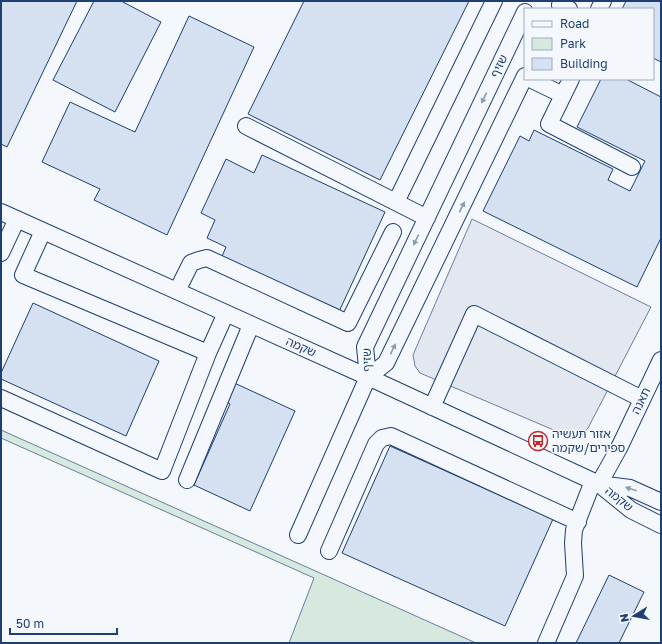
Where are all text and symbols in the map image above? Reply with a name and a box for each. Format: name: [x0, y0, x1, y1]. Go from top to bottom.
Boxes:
legend: [524, 8, 654, 80]
text: Road: [560, 16, 589, 31]
text: Park: [560, 36, 586, 51]
street label: שזיף: [487, 52, 510, 80]
text: Building: [560, 56, 608, 71]
one-way arrow: [481, 92, 487, 103]
one-way arrow: [459, 201, 465, 212]
one-way arrow: [413, 234, 419, 246]
street label: שקמה: [284, 333, 319, 360]
one-way arrow: [390, 343, 396, 354]
street label: שזיף: [359, 348, 374, 372]
street label: תאנה: [628, 385, 653, 417]
place label: אזור תעשיה ספירים/שקמה: [552, 426, 626, 455]
bus stop icon: אזור תעשיה ספירים/שקמה: [527, 430, 549, 452]
street label: שקמה: [602, 483, 636, 514]
one-way arrow: [625, 486, 637, 492]
north arrow: [614, 596, 654, 636]
scale bar: [10, 610, 117, 636]
text: N: [617, 613, 631, 623]
text: 50 m: [16, 616, 44, 631]

